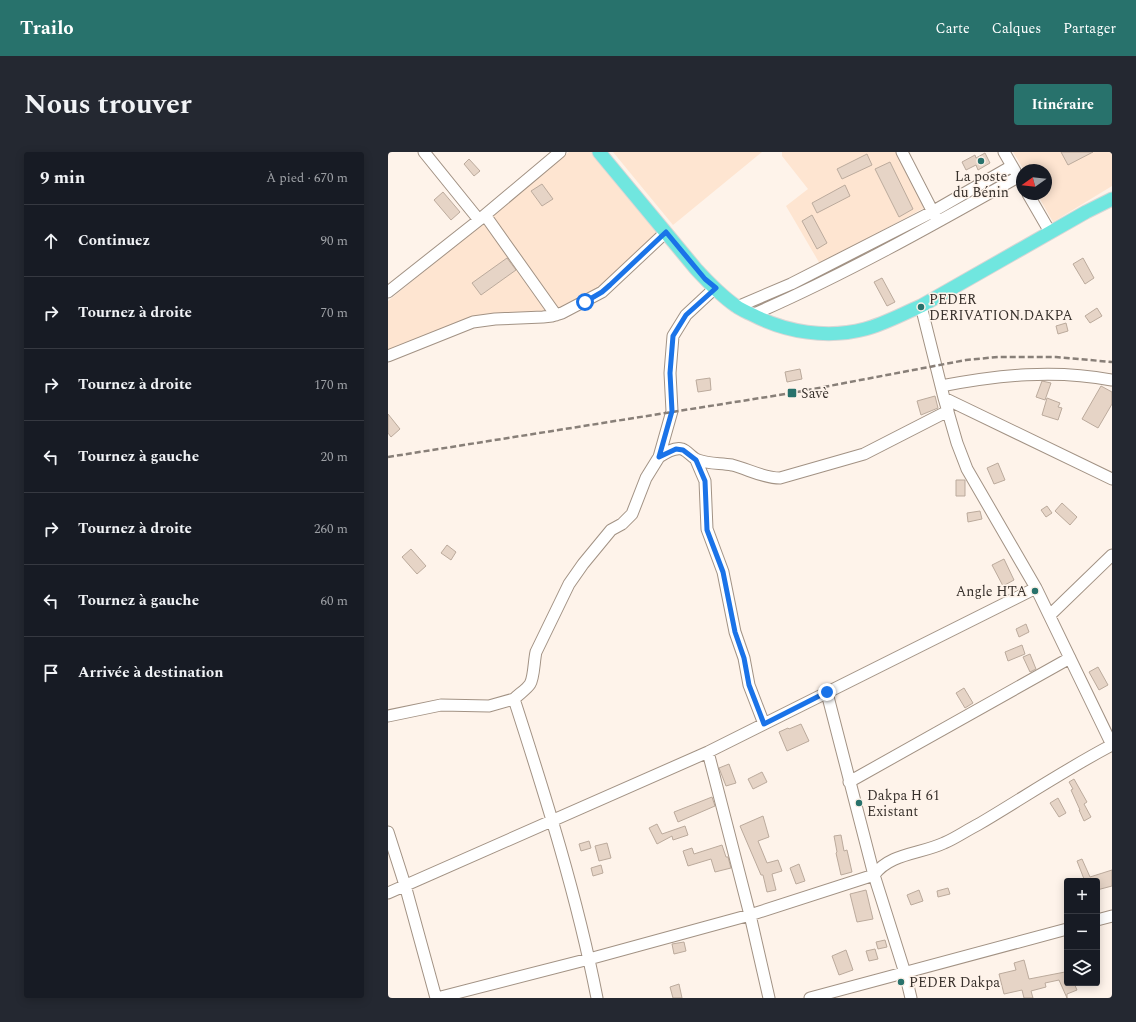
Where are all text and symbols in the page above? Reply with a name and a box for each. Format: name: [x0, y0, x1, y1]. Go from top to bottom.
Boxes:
text: Trailo: [20, 14, 74, 43]
text: Carte: [936, 18, 970, 39]
text: Calques: [992, 18, 1041, 39]
text: Partager: [1063, 18, 1116, 39]
text: Nous trouver: [24, 83, 192, 126]
button: Itinéraire: [1014, 84, 1112, 125]
marker: La poste du Bénin: [976, 156, 986, 166]
north arrow: [1016, 164, 1052, 200]
text: 9 min: [40, 165, 85, 191]
place label: La poste du Bénin: [953, 166, 1009, 203]
text: À pied · 670 m: [266, 168, 348, 188]
text: Continuez: [78, 229, 150, 252]
icon: ahead: [40, 230, 62, 252]
text: 90 m: [321, 231, 348, 251]
place label: PEDER DERIVATION.DAKPA: [929, 289, 1073, 326]
route start: [576, 293, 594, 311]
text: Tournez à droite: [78, 301, 192, 324]
icon: right: [40, 302, 62, 324]
marker: PEDER DERIVATION.DAKPA: [916, 302, 926, 312]
text: 70 m: [321, 303, 348, 323]
text: Tournez à droite: [78, 373, 192, 396]
icon: right: [40, 374, 62, 396]
text: 170 m: [314, 375, 348, 395]
place label: Savè: [801, 383, 829, 404]
marker: Savè: [786, 387, 798, 399]
text: Tournez à gauche: [78, 445, 199, 468]
icon: left: [40, 446, 62, 468]
text: 20 m: [321, 447, 348, 467]
text: Tournez à droite: [78, 517, 192, 540]
icon: right: [40, 518, 62, 540]
text: 260 m: [314, 519, 348, 539]
place label: Angle HTA: [956, 581, 1027, 602]
marker: Angle HTA: [1030, 586, 1040, 596]
text: Tournez à gauche: [78, 589, 199, 612]
icon: left: [40, 590, 62, 612]
text: 60 m: [321, 591, 348, 611]
text: Arrivée à destination: [78, 661, 224, 684]
icon: arrive: [40, 662, 62, 684]
route end: [818, 683, 836, 701]
place label: Dakpa H 61 Existant: [867, 785, 940, 822]
marker: Dakpa H 61 Existant: [854, 798, 864, 808]
map controls: [1064, 878, 1100, 986]
button: +: [1064, 878, 1100, 914]
button: −: [1064, 914, 1100, 950]
button: layers: [1064, 950, 1100, 986]
place label: PEDER Dakpa: [909, 972, 1000, 993]
marker: PEDER Dakpa: [896, 977, 906, 987]

